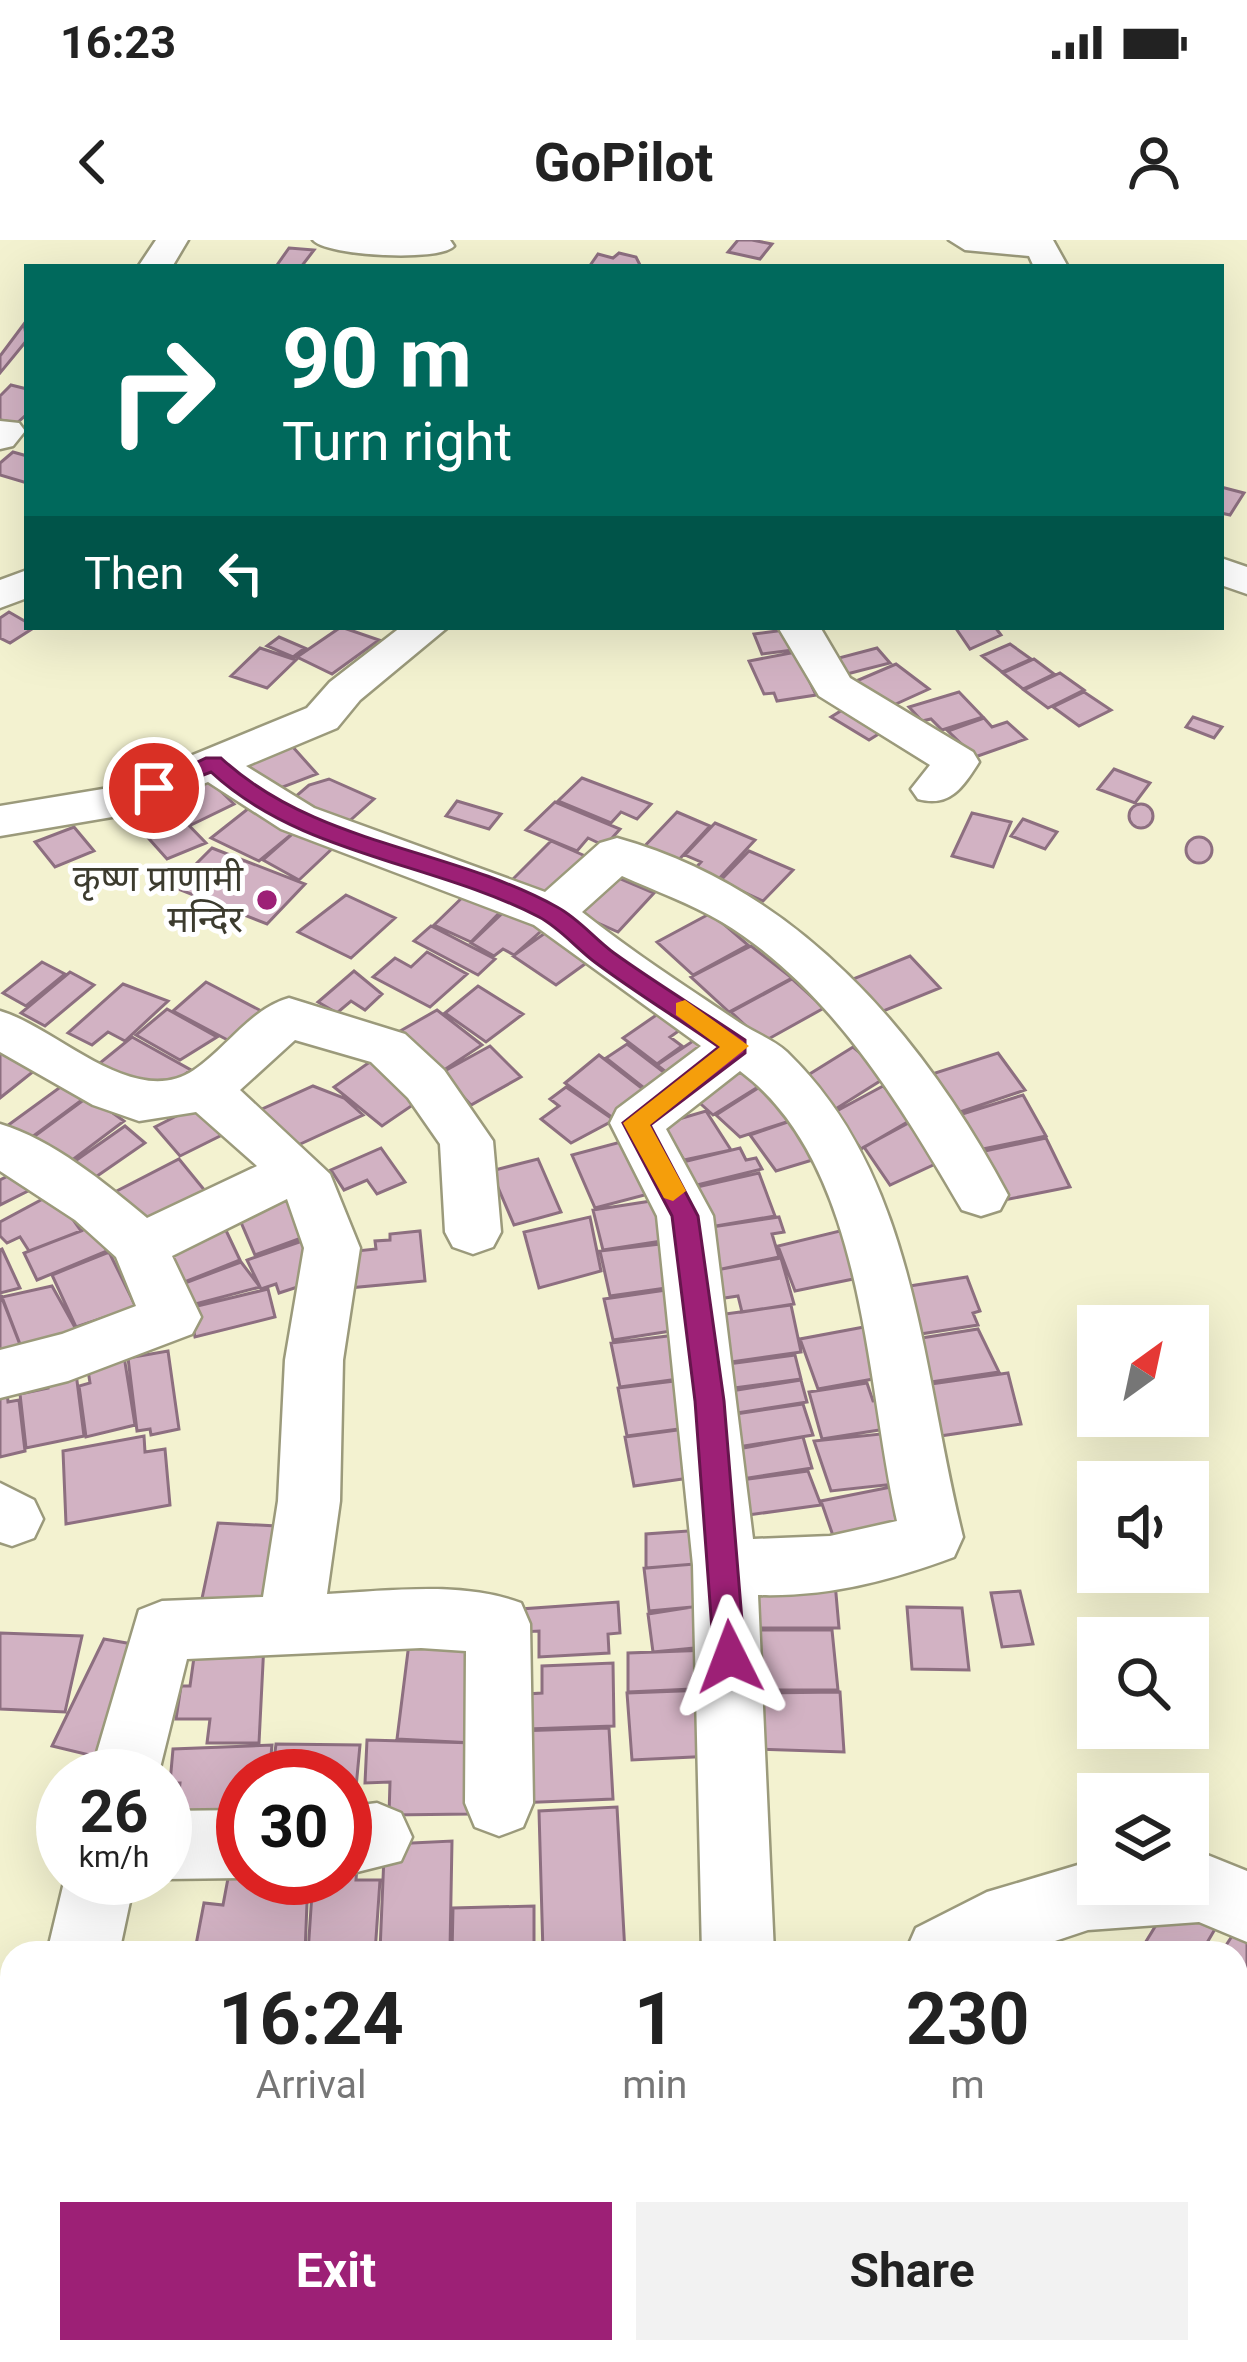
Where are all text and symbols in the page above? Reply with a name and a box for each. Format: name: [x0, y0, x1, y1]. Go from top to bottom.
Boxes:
text: 16:23: [60, 16, 176, 69]
icon: back: [60, 129, 126, 195]
icon: person: [1121, 129, 1187, 195]
text: GoPilot: [534, 131, 713, 194]
text: 90 m: [282, 309, 472, 408]
icon: right: [84, 312, 240, 468]
text: Turn right: [282, 410, 512, 473]
icon: left: [208, 540, 274, 606]
text: Then: [84, 547, 184, 600]
pin: [103, 737, 205, 839]
icon: arrive: [121, 755, 187, 821]
place label: कृष्ण प्राणामी मन्दिर: [73, 858, 244, 941]
marker: कृष्ण प्राणामी मन्दिर: [254, 887, 280, 913]
north arrow: [1077, 1305, 1209, 1437]
map controls: [1077, 1305, 1209, 1905]
button: sound: [1077, 1461, 1209, 1593]
position arrow: [667, 1594, 793, 1720]
button: search: [1077, 1617, 1209, 1749]
speed limit sign: 30: [216, 1749, 372, 1905]
button: layers: [1077, 1773, 1209, 1905]
text: 26: [80, 1776, 148, 1847]
text: km/h: [79, 1839, 149, 1874]
text: 16:24: [218, 1977, 404, 2062]
text: 1: [634, 1977, 675, 2062]
text: 230: [906, 1977, 1030, 2062]
text: Arrival: [256, 2062, 366, 2108]
text: min: [622, 2062, 687, 2108]
text: m: [951, 2062, 985, 2108]
button: Exit: [60, 2202, 612, 2340]
button: Share: [636, 2202, 1188, 2340]

